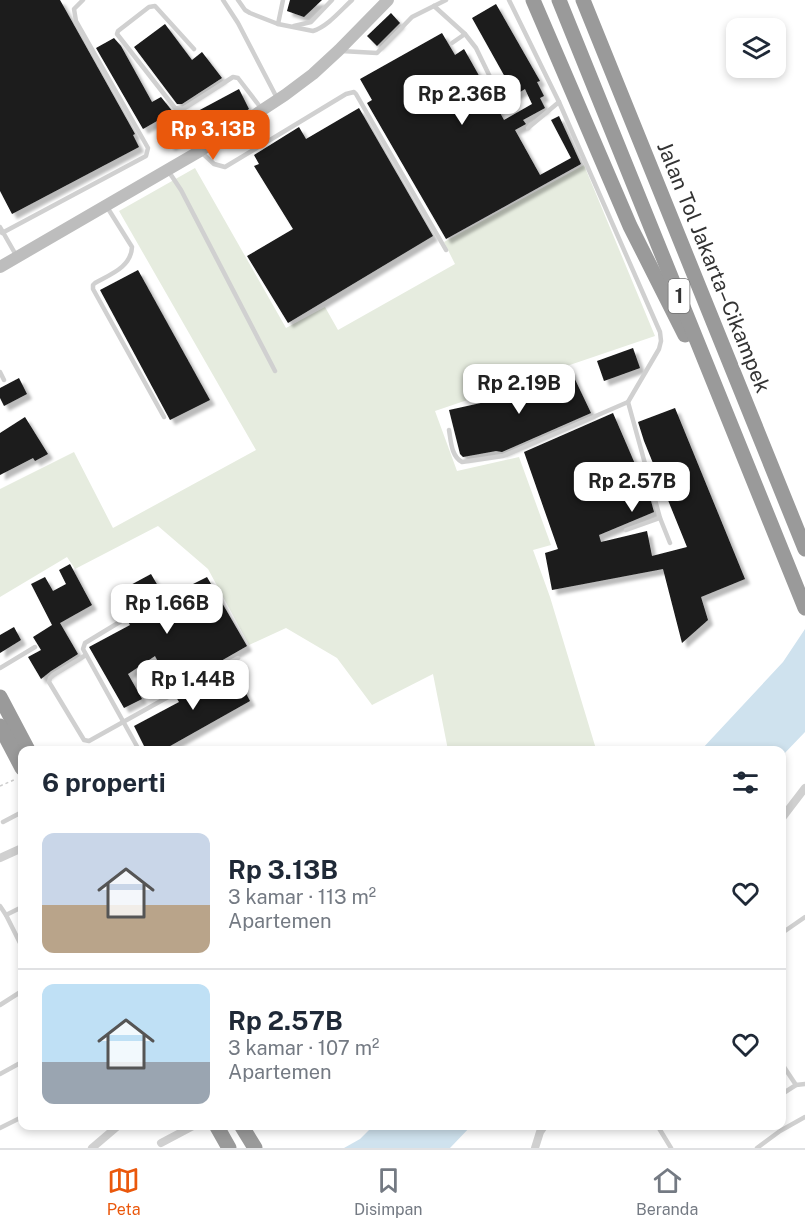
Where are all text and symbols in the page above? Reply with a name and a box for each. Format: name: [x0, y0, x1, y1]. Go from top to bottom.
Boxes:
map controls: [726, 18, 786, 78]
button: layers: [726, 18, 786, 78]
pin: Rp 2.36B: [400, 75, 524, 126]
text: Rp 2.36B: [418, 82, 506, 106]
pin: Rp 3.13B: [151, 110, 275, 161]
text: Rp 3.13B: [171, 117, 255, 141]
street label: Jalan Tol Jakarta–Cikampek: [652, 138, 776, 396]
road number: 1: [668, 279, 690, 313]
pin: Rp 2.19B: [457, 364, 581, 415]
text: Rp 2.19B: [477, 371, 561, 395]
pin: Rp 2.57B: [570, 462, 694, 513]
text: Rp 2.57B: [588, 469, 676, 493]
pin: Rp 1.66B: [105, 584, 229, 635]
text: Rp 1.66B: [125, 591, 209, 615]
pin: Rp 1.44B: [131, 660, 255, 711]
text: Rp 1.44B: [151, 667, 235, 691]
icon: filters: [729, 766, 762, 799]
text: 6 properti: [42, 767, 166, 798]
text: Rp 3.13B: [228, 854, 338, 885]
icon: home: [90, 857, 162, 929]
icon: heart: [729, 877, 762, 910]
text: 3 kamar · 113 m²: [228, 885, 376, 909]
text: Apartemen: [228, 909, 332, 933]
text: Rp 2.57B: [228, 1005, 343, 1036]
icon: home: [90, 1008, 162, 1080]
icon: heart: [729, 1028, 762, 1061]
text: 3 kamar · 107 m²: [228, 1036, 379, 1060]
text: Apartemen: [228, 1060, 332, 1084]
tab: Peta: [107, 1164, 140, 1219]
tab: Disimpan: [354, 1164, 423, 1219]
tab: Beranda: [636, 1164, 698, 1219]

